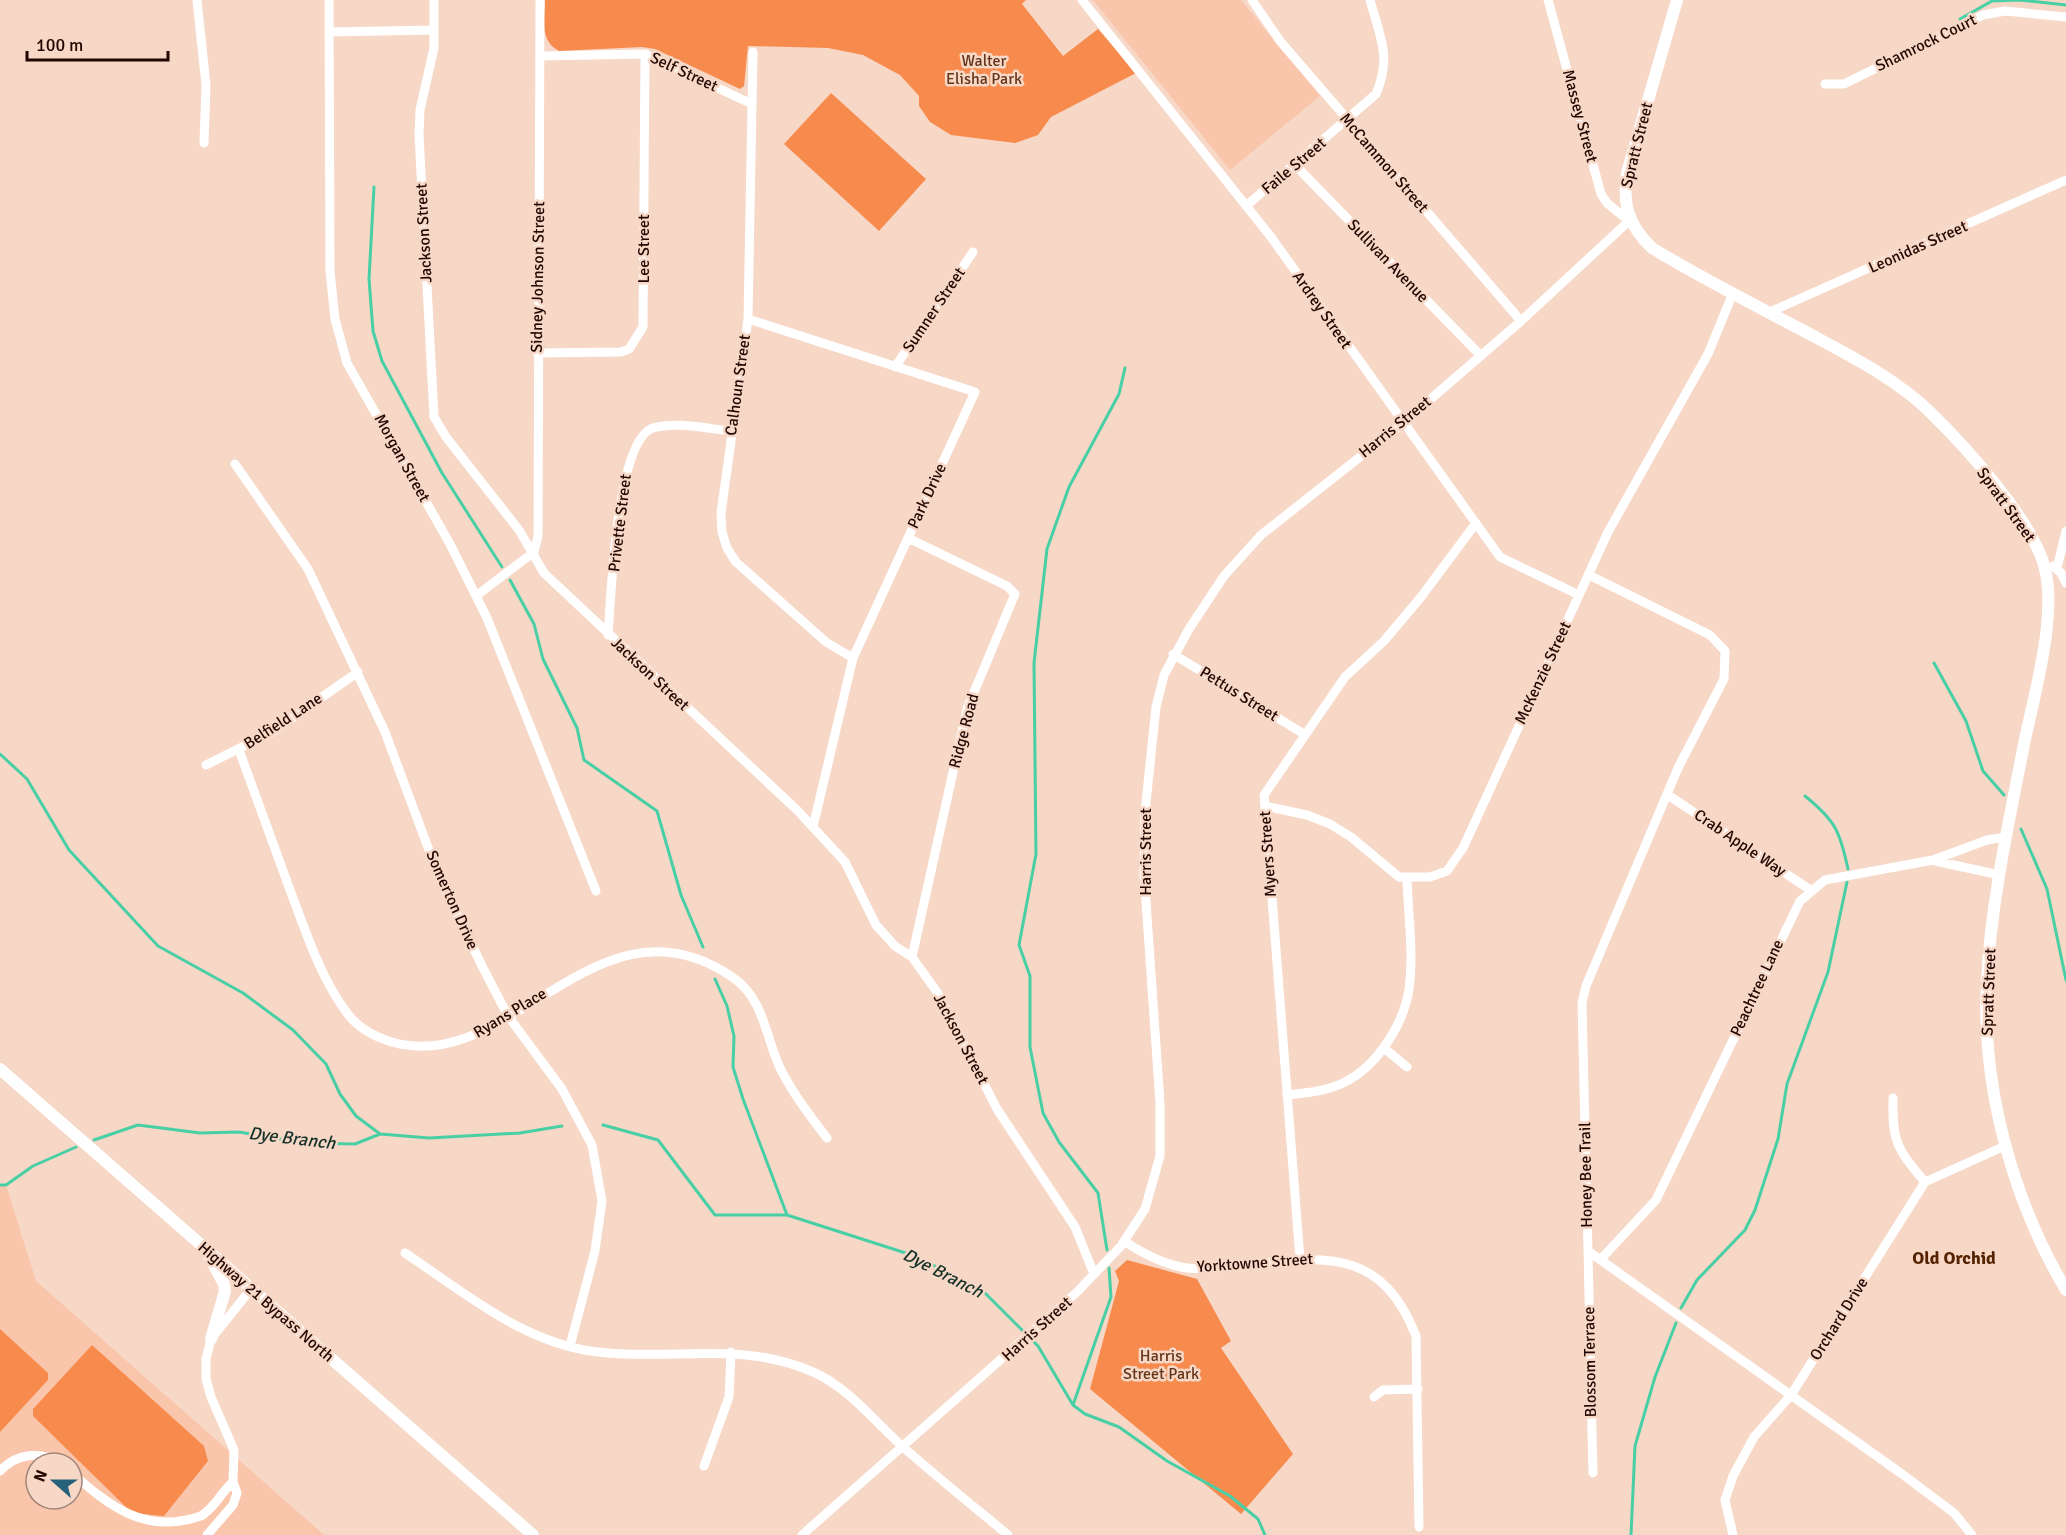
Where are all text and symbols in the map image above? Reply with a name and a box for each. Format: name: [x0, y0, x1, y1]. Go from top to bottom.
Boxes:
street label: Shamrock Court: [1872, 10, 1980, 76]
scale bar: [27, 24, 168, 62]
text: 100 m: [36, 34, 83, 56]
street label: Self Street: [647, 48, 721, 96]
park label: Walter Elisha Park: [946, 51, 1022, 89]
street label: Massey Street: [1558, 67, 1602, 165]
street label: Spratt Street: [1617, 100, 1657, 190]
street label: McCammon Street: [1335, 109, 1433, 217]
street label: Faile Street: [1258, 133, 1331, 199]
street label: Jackson Street: [411, 182, 437, 283]
street label: Sidney Johnson Street: [527, 201, 549, 353]
street label: Lee Street: [634, 214, 654, 284]
street label: Sullivan Avenue: [1343, 215, 1433, 307]
street label: Leonidas Street: [1865, 216, 1971, 278]
street label: Sumner Street: [898, 263, 970, 356]
street label: Ardrey Street: [1288, 267, 1356, 353]
street label: Calhoun Street: [721, 333, 755, 437]
street label: Harris Street: [1355, 391, 1436, 462]
street label: Morgan Street: [370, 411, 435, 506]
street label: Park Drive: [903, 460, 951, 532]
street label: Spratt Street: [1972, 464, 2040, 547]
street label: Privette Street: [604, 472, 636, 573]
street label: McKenzie Street: [1510, 618, 1576, 728]
street label: Jackson Street: [607, 633, 694, 716]
street label: Pettus Street: [1196, 662, 1282, 726]
street label: Belfield Lane: [240, 688, 326, 754]
street label: Ridge Road: [944, 691, 984, 771]
street label: Crab Apple Way: [1690, 805, 1790, 881]
street label: Harris Street: [1136, 808, 1156, 896]
street label: Myers Street: [1255, 810, 1281, 898]
street label: Somerton Drive: [421, 848, 483, 952]
street label: Peachtree Lane: [1726, 936, 1788, 1040]
street label: Spratt Street: [1977, 948, 2001, 1036]
street label: Ryans Place: [470, 983, 550, 1043]
street label: Jackson Street: [929, 990, 993, 1088]
water label: Dye Branch: [247, 1122, 338, 1154]
street label: Honey Bee Trail: [1575, 1122, 1597, 1228]
street label: Highway 21 Bypass North: [194, 1237, 338, 1367]
water label: Dye Branch: [899, 1243, 988, 1303]
district label: Old Orchid: [1912, 1247, 1996, 1269]
street label: Yorktowne Street: [1196, 1249, 1314, 1277]
street label: Orchard Drive: [1806, 1274, 1872, 1364]
street label: Harris Street: [998, 1292, 1076, 1366]
street label: Blossom Terrace: [1579, 1306, 1601, 1418]
park label: Harris Street Park: [1123, 1346, 1199, 1384]
north arrow: [24, 1451, 84, 1511]
text: N: [30, 1467, 52, 1485]

